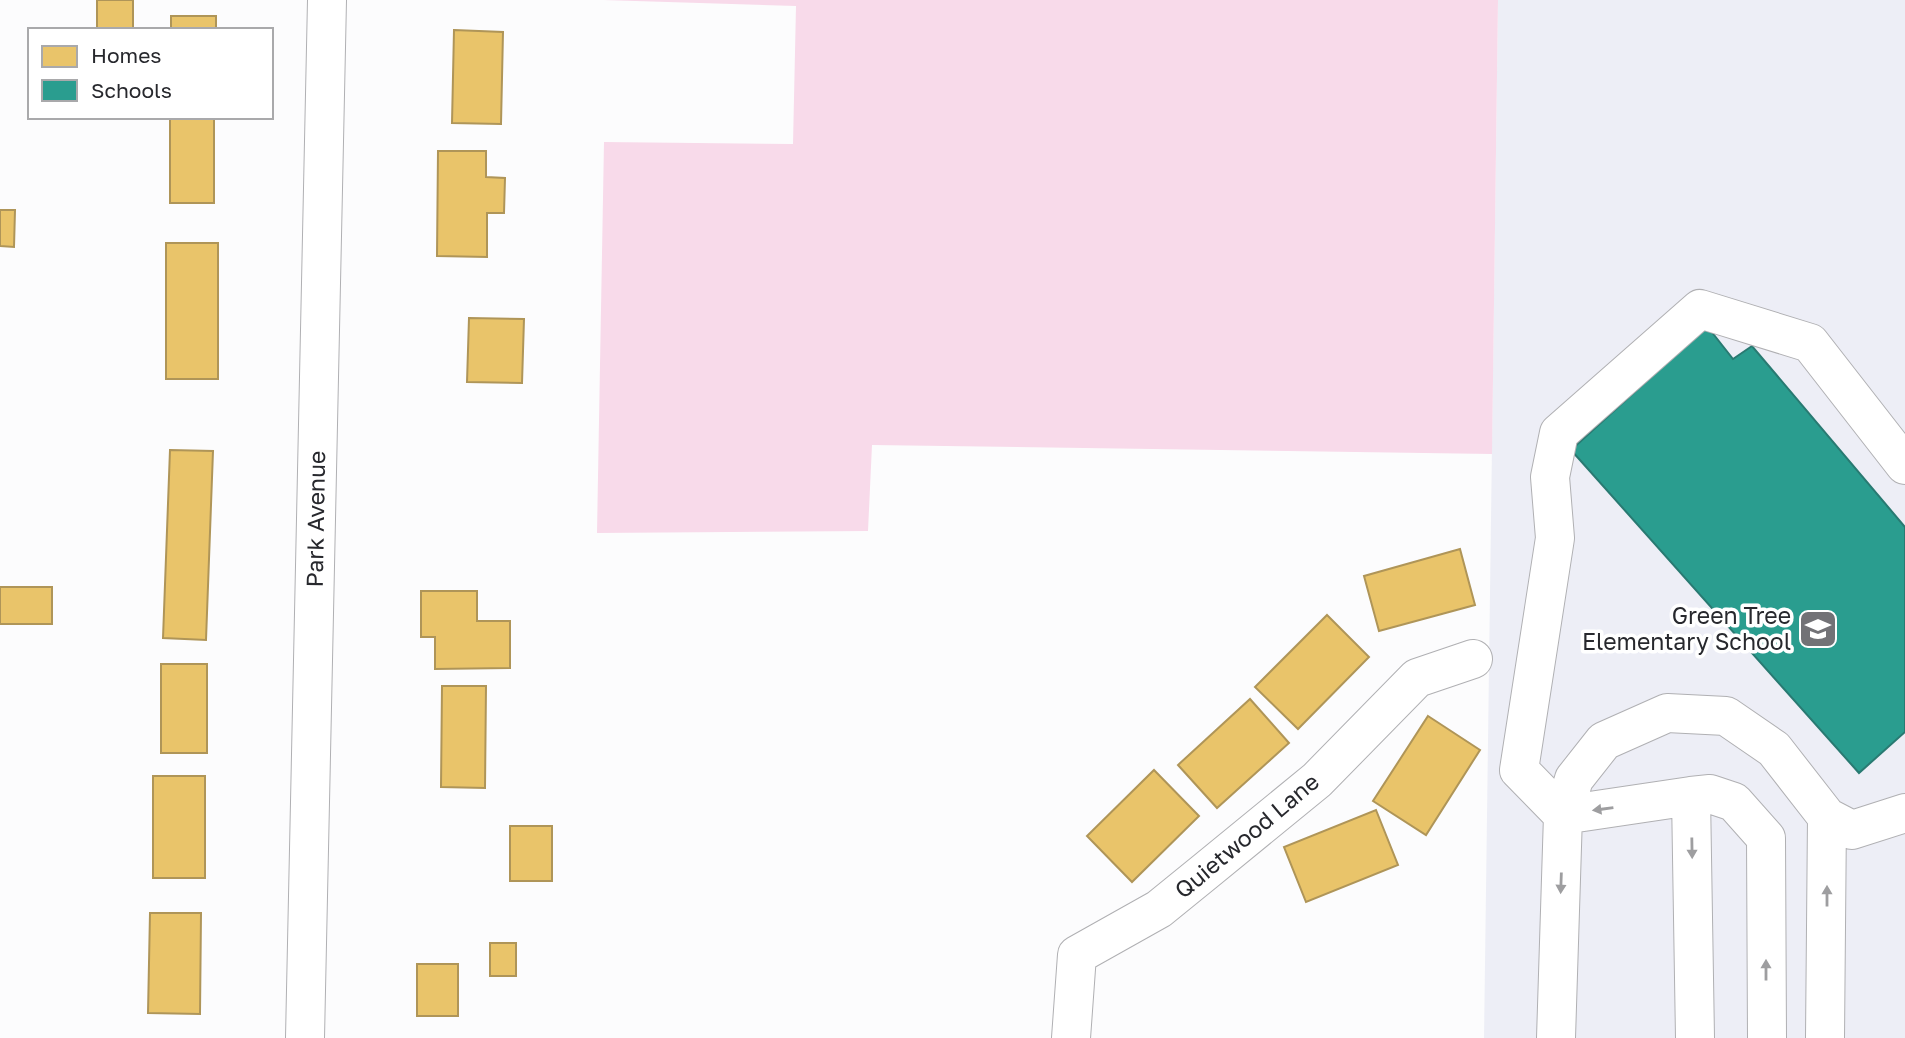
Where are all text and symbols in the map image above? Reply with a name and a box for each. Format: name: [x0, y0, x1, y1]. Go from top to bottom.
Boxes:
legend: [28, 28, 273, 119]
text: Homes: [91, 42, 161, 68]
text: Schools: [91, 77, 172, 103]
street label: Park Avenue: [300, 450, 330, 588]
place label: Green Tree Elementary School: [1582, 601, 1791, 655]
school or university icon: Green Tree Elementary School: [1797, 608, 1839, 650]
street label: Quietwood Lane: [1169, 767, 1324, 904]
one-way arrow: [1592, 804, 1614, 815]
one-way arrow: [1686, 838, 1698, 860]
one-way arrow: [1555, 872, 1566, 894]
one-way arrow: [1821, 885, 1833, 907]
one-way arrow: [1761, 959, 1772, 981]

